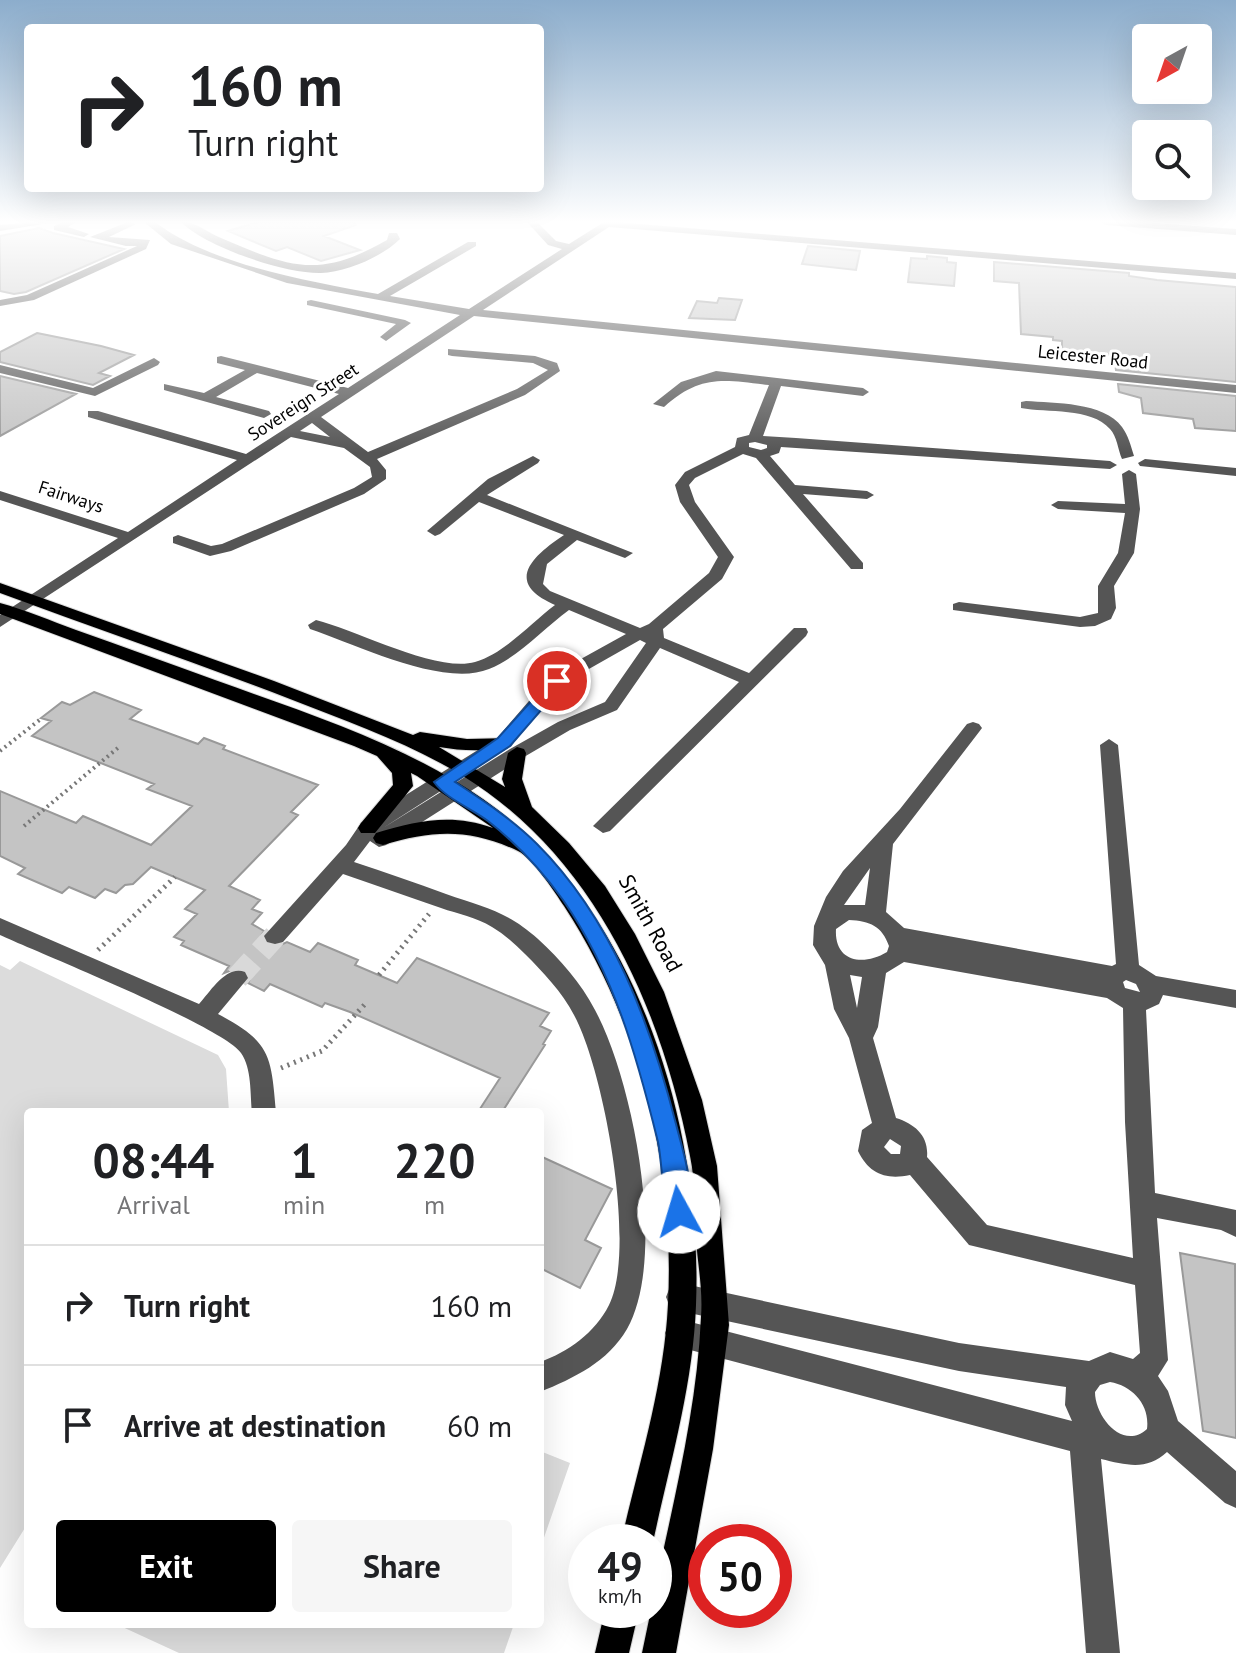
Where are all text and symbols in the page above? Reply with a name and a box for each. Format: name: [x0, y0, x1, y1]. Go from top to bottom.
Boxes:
north arrow: [1132, 24, 1212, 104]
map controls: [1132, 24, 1212, 200]
text: 160 m: [188, 49, 343, 121]
icon: right: [56, 56, 160, 160]
text: Turn right: [188, 119, 338, 166]
button: search: [1132, 120, 1212, 200]
street label: Leicester Road: [1037, 339, 1149, 374]
street label: Sovereign Street: [243, 357, 362, 446]
street label: Fairways: [36, 475, 107, 518]
pin: [523, 647, 591, 715]
icon: arrive: [535, 659, 579, 703]
street label: Smith Road: [613, 869, 689, 977]
text: 08:44: [93, 1129, 214, 1191]
text: 1: [290, 1129, 318, 1191]
text: 220: [394, 1129, 475, 1191]
position arrow: [637, 1170, 721, 1254]
text: Arrival: [117, 1188, 190, 1221]
text: min: [283, 1188, 325, 1221]
text: m: [424, 1188, 445, 1221]
icon: right: [56, 1283, 100, 1327]
text: Turn right: [124, 1286, 250, 1325]
text: 160 m: [431, 1286, 512, 1325]
icon: arrive: [56, 1403, 100, 1447]
text: Arrive at destination: [124, 1406, 386, 1445]
text: 60 m: [447, 1406, 512, 1445]
button: Exit: [56, 1520, 276, 1612]
button: Share: [292, 1520, 512, 1612]
speed limit sign: 50: [688, 1524, 792, 1628]
text: 49: [597, 1540, 643, 1592]
text: km/h: [598, 1583, 642, 1609]

